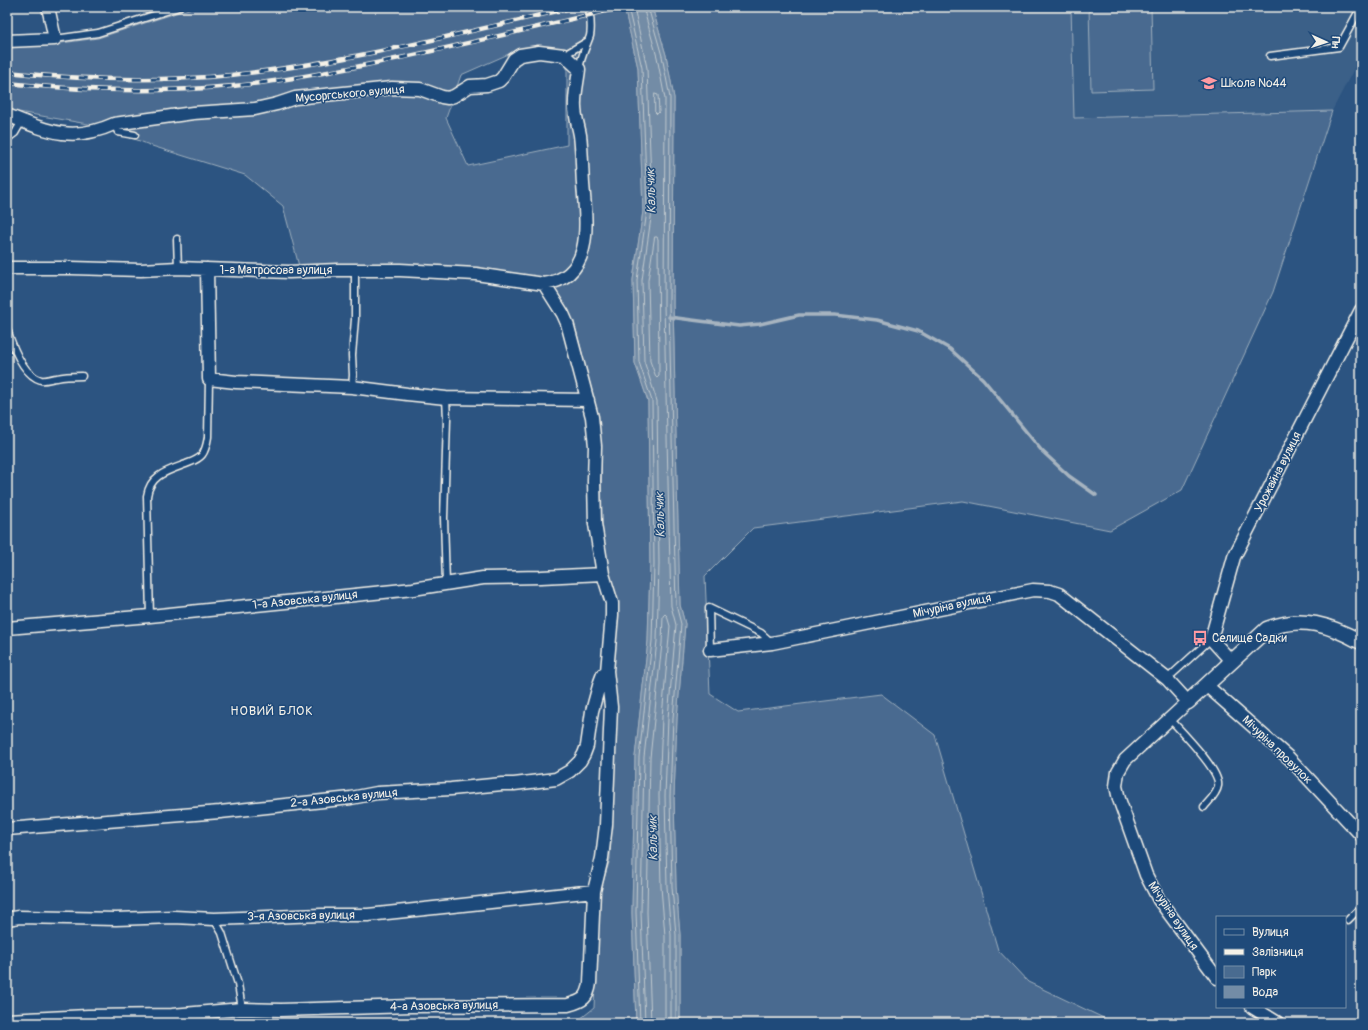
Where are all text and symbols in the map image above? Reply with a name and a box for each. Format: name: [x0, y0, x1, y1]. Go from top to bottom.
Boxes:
north arrow: [1306, 22, 1346, 62]
text: Пн: [1329, 36, 1342, 49]
school or university icon: Школа №44: [1200, 74, 1218, 92]
place label: Школа №44: [1221, 76, 1286, 91]
street label: Мусоргського вулиця: [295, 82, 405, 106]
water label: Кальчик: [642, 167, 660, 214]
street label: 1-а Матросова вулиця: [220, 263, 333, 278]
street label: Урожайна вулиця: [1251, 429, 1305, 515]
water label: Кальчик: [651, 491, 669, 538]
street label: 1-а Азовська вулиця: [252, 587, 359, 613]
street label: Мічуріна вулиця: [911, 590, 993, 622]
bus stop icon: Селище Садки: [1191, 629, 1209, 647]
place label: Селище Садки: [1212, 631, 1288, 646]
district label: НОВИЙ БЛОК: [230, 703, 314, 719]
street label: Мічуріна провулок: [1239, 713, 1315, 787]
street label: 2-а Азовська вулиця: [290, 785, 399, 811]
water label: Кальчик: [645, 814, 661, 861]
street label: Мічуріна вулиця: [1144, 879, 1202, 954]
street label: 3-я Азовська вулиця: [247, 908, 355, 924]
legend: [1216, 916, 1346, 1008]
text: Вулиця: [1252, 925, 1289, 940]
text: Залізниця: [1252, 945, 1304, 960]
text: Парк: [1252, 965, 1277, 980]
text: Вода: [1252, 985, 1278, 1000]
street label: 4-а Азовська вулиця: [390, 998, 498, 1014]

